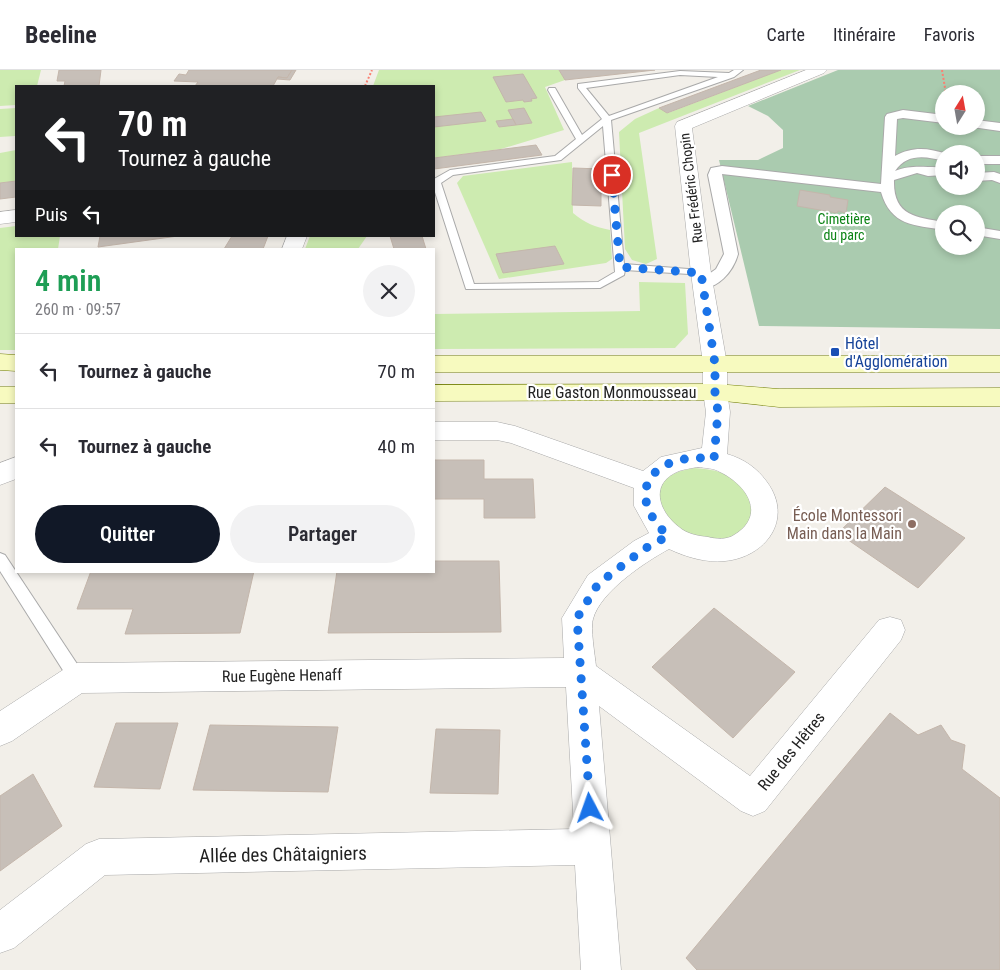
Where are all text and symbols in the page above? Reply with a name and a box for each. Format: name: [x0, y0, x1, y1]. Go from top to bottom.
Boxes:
text: Beeline: [25, 21, 97, 49]
text: Carte: [766, 24, 805, 45]
text: Itinéraire: [833, 24, 896, 45]
text: Favoris: [924, 24, 975, 45]
north arrow: [935, 85, 985, 135]
map controls: [935, 85, 985, 255]
text: 70 m: [118, 104, 187, 145]
icon: left: [35, 105, 100, 170]
street label: Rue Frédéric Chopin: [676, 132, 706, 244]
button: sound: [935, 145, 985, 195]
text: Tournez à gauche: [118, 146, 271, 171]
pin: [591, 154, 633, 196]
icon: arrive: [598, 161, 626, 189]
icon: left: [78, 200, 106, 228]
text: Puis: [35, 203, 68, 226]
button: search: [935, 205, 985, 255]
park label: Cimetière du parc: [818, 211, 871, 243]
text: 4 min: [35, 263, 101, 298]
button: close: [363, 265, 415, 317]
text: 260 m · 09:57: [35, 300, 121, 319]
place label: Hôtel d'Agglomération: [845, 334, 947, 371]
marker: Hôtel d'Agglomération: [829, 346, 841, 358]
icon: left: [35, 357, 63, 385]
text: Tournez à gauche: [78, 360, 211, 383]
text: 70 m: [378, 360, 415, 383]
street label: Rue Gaston Monmousseau: [527, 383, 697, 402]
icon: left: [35, 432, 63, 460]
text: Tournez à gauche: [78, 435, 211, 458]
text: 40 m: [378, 435, 415, 458]
button: Quitter: [35, 505, 220, 563]
button: Partager: [230, 505, 415, 563]
place label: École Montessori Main dans la Main: [787, 506, 902, 543]
marker: École Montessori Main dans la Main: [906, 518, 918, 530]
street label: Rue Eugène Henaff: [222, 665, 342, 686]
street label: Rue des Hêtres: [754, 708, 829, 794]
position arrow: [563, 781, 615, 833]
street label: Allée des Châtaigniers: [199, 842, 367, 867]

